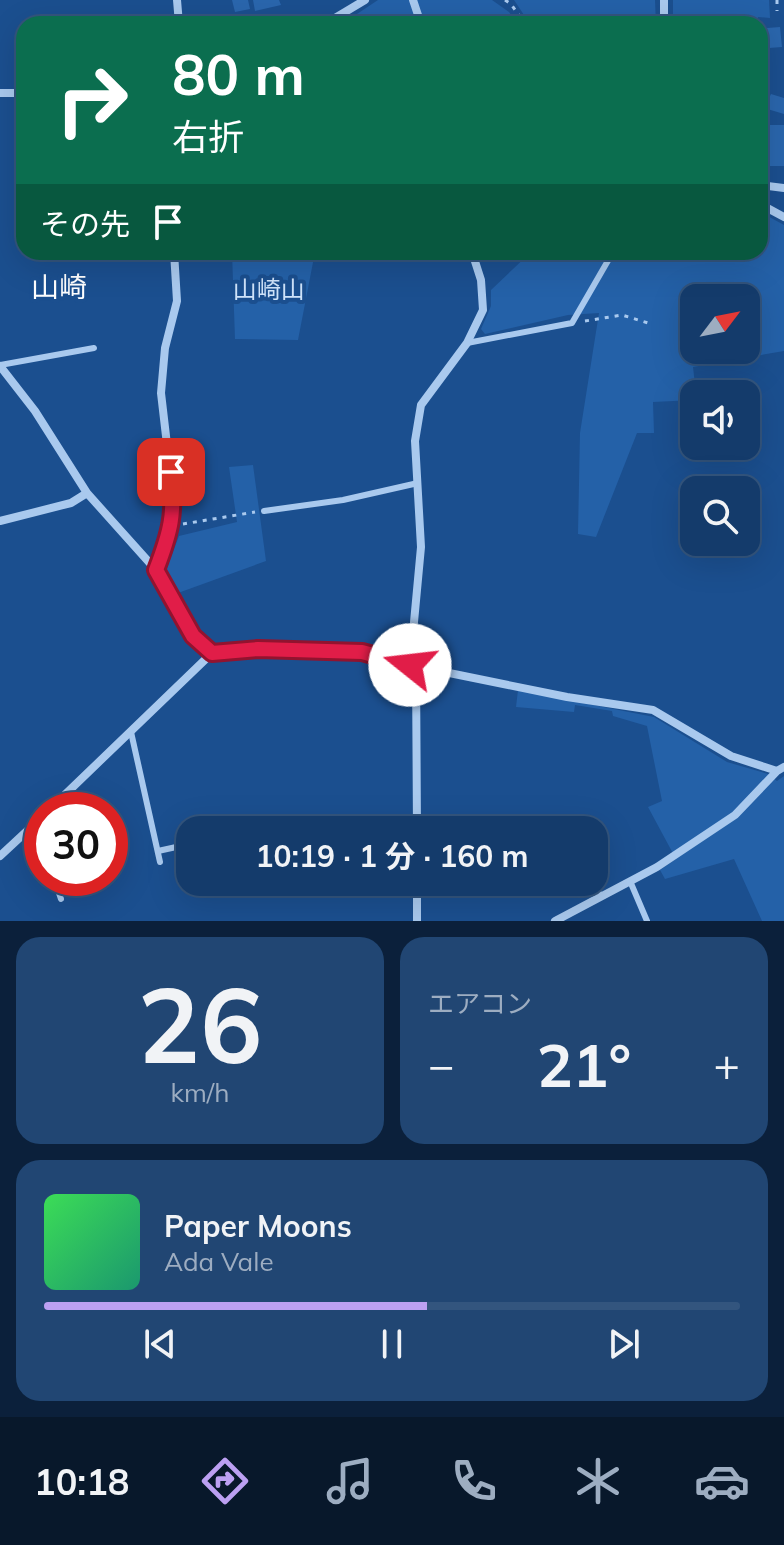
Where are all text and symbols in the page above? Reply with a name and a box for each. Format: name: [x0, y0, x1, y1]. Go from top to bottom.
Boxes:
text: 80 m: [172, 39, 305, 109]
icon: right: [40, 48, 144, 152]
text: 右折: [172, 114, 244, 159]
icon: arrive: [146, 200, 190, 244]
text: その先: [40, 205, 130, 243]
district label: 山崎: [31, 269, 87, 304]
park label: 山崎山: [233, 274, 305, 304]
north arrow: [680, 284, 760, 364]
map controls: [680, 284, 760, 556]
button: sound: [680, 380, 760, 460]
pin: [137, 438, 205, 506]
icon: arrive: [149, 450, 193, 494]
button: search: [680, 476, 760, 556]
position arrow: [368, 623, 452, 707]
speed limit sign: 30: [24, 792, 128, 896]
text: 10:19 · 1 分 · 160 m: [256, 837, 528, 875]
text: 26: [138, 958, 262, 1089]
text: エアコン: [428, 987, 532, 1020]
text: 21°: [537, 1027, 631, 1102]
text: −: [428, 1037, 454, 1092]
text: +: [714, 1037, 740, 1092]
text: km/h: [171, 1076, 229, 1109]
text: Paper Moons: [164, 1207, 352, 1245]
text: Ada Vale: [164, 1245, 274, 1278]
icon: previous: [138, 1322, 182, 1366]
icon: pause: [370, 1322, 414, 1366]
icon: next: [602, 1322, 646, 1366]
icon: directions: [197, 1453, 253, 1509]
icon: music: [322, 1453, 378, 1509]
icon: phone: [446, 1453, 502, 1509]
icon: climate: [570, 1453, 626, 1509]
icon: car: [694, 1453, 750, 1509]
text: 10:18: [34, 1459, 129, 1504]

